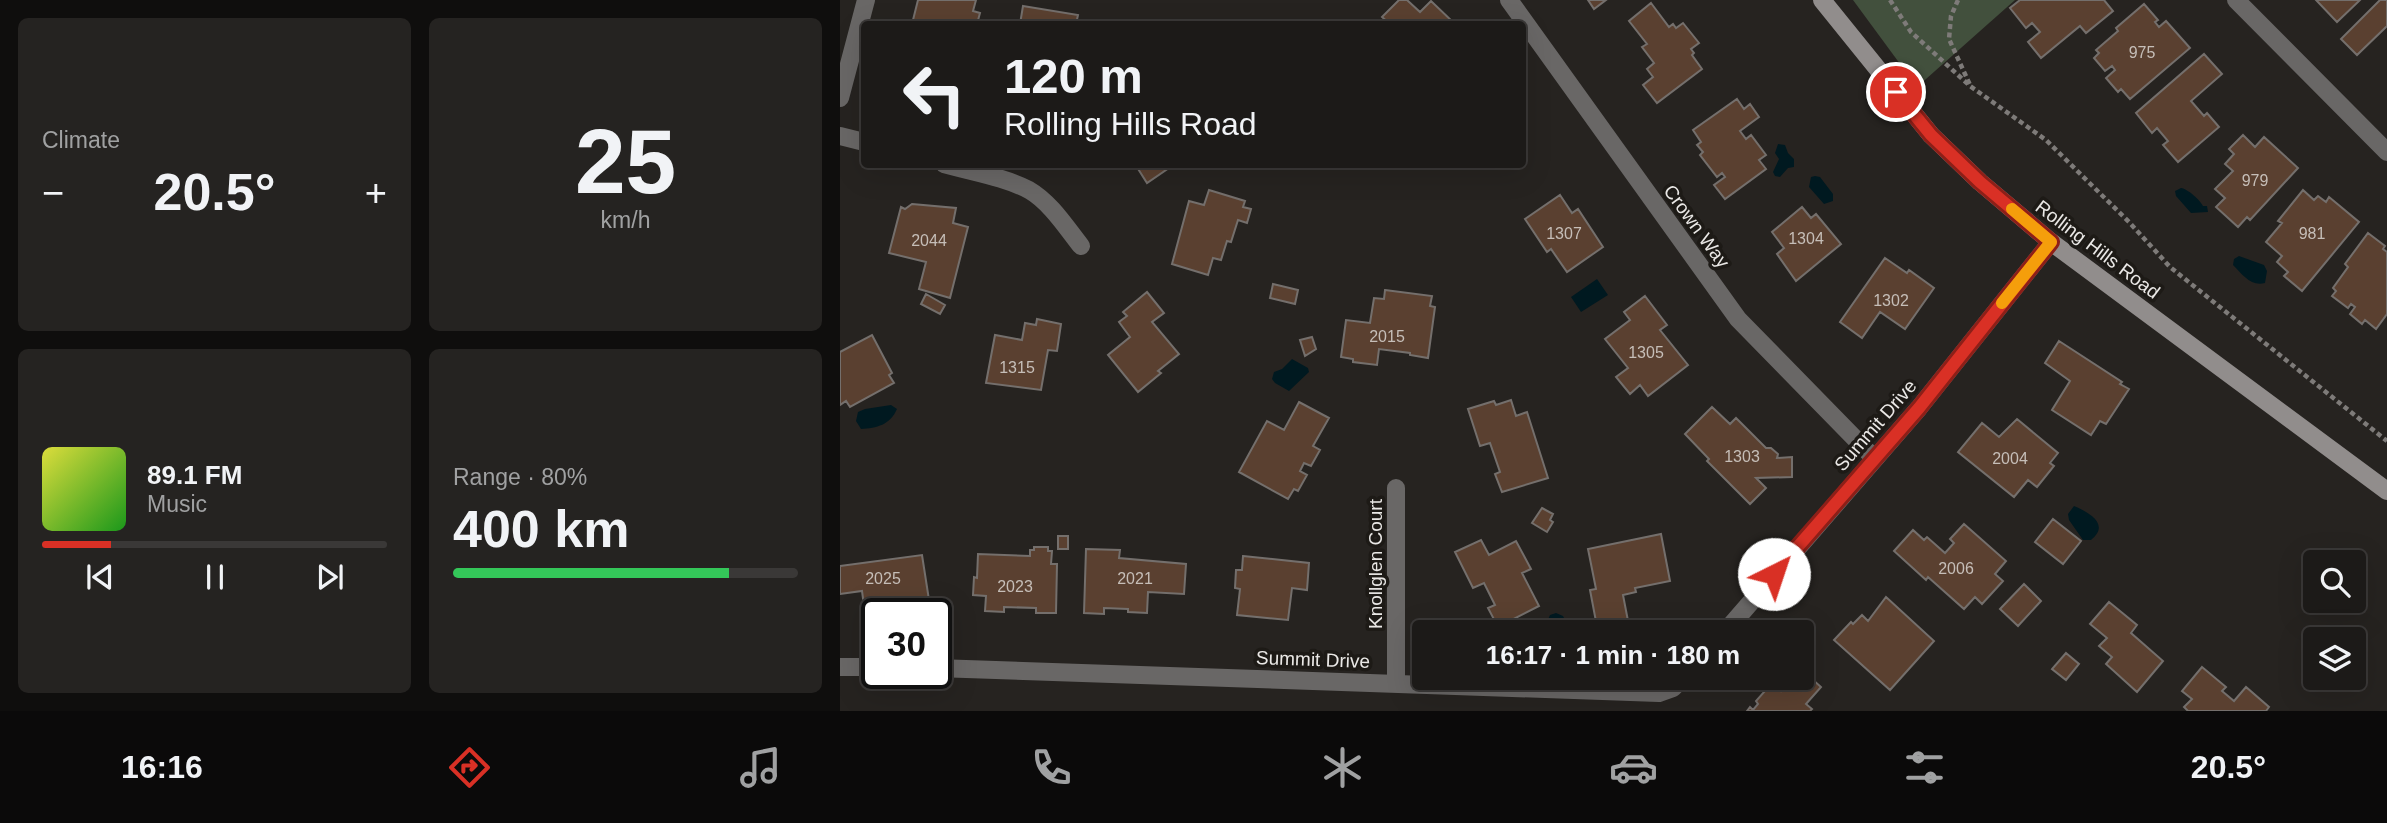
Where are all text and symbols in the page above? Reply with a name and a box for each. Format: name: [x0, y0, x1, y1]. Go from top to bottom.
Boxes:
house number: 975: [2129, 44, 2155, 61]
icon: left: [889, 49, 980, 140]
text: 120 m: [1004, 49, 1143, 103]
pin: [1866, 62, 1926, 122]
icon: arrive: [1877, 73, 1915, 111]
text: Rolling Hills Road: [1004, 106, 1257, 142]
text: 25: [575, 111, 676, 212]
text: Climate: [42, 127, 120, 153]
text: 20.5°: [153, 163, 276, 221]
text: −: [42, 172, 64, 214]
text: +: [365, 172, 387, 214]
house number: 979: [2242, 172, 2268, 189]
street label: Crown Way: [1659, 181, 1734, 272]
street label: Rolling Hills Road: [2032, 196, 2164, 303]
text: km/h: [601, 207, 650, 233]
house number: 1307: [1546, 225, 1582, 242]
house number: 981: [2299, 225, 2325, 242]
house number: 1304: [1788, 230, 1824, 247]
house number: 2044: [911, 232, 947, 249]
house number: 1302: [1873, 292, 1909, 309]
house number: 2015: [1369, 328, 1405, 345]
house number: 1305: [1628, 344, 1664, 361]
house number: 1315: [999, 359, 1035, 376]
street label: Summit Drive: [1830, 375, 1921, 475]
house number: 1303: [1724, 448, 1760, 465]
house number: 2004: [1992, 450, 2028, 467]
text: 89.1 FM: [147, 460, 242, 490]
text: Range · 80%: [453, 464, 587, 490]
text: Music: [147, 491, 207, 517]
street label: Knollglen Court: [1365, 498, 1386, 629]
text: 400 km: [453, 500, 629, 558]
position arrow: [1737, 537, 1811, 611]
map controls: [2303, 550, 2366, 690]
button: search: [2303, 550, 2366, 613]
icon: previous: [81, 558, 119, 596]
icon: pause: [196, 558, 234, 596]
icon: next: [311, 558, 349, 596]
house number: 2006: [1938, 560, 1974, 577]
house number: 2025: [865, 570, 901, 587]
house number: 2021: [1117, 570, 1153, 587]
house number: 2023: [997, 578, 1033, 595]
speed limit sign: 30: [861, 598, 952, 689]
button: layers: [2303, 627, 2366, 690]
text: 16:17 · 1 min · 180 m: [1486, 640, 1740, 670]
street label: Summit Drive: [1256, 647, 1370, 672]
icon: directions: [445, 743, 494, 792]
icon: music: [736, 743, 785, 792]
icon: phone: [1027, 743, 1076, 792]
icon: climate: [1318, 743, 1367, 792]
icon: car: [1609, 743, 1658, 792]
icon: filters: [1900, 743, 1949, 792]
text: 16:16: [121, 749, 203, 785]
text: 20.5°: [2191, 749, 2266, 785]

